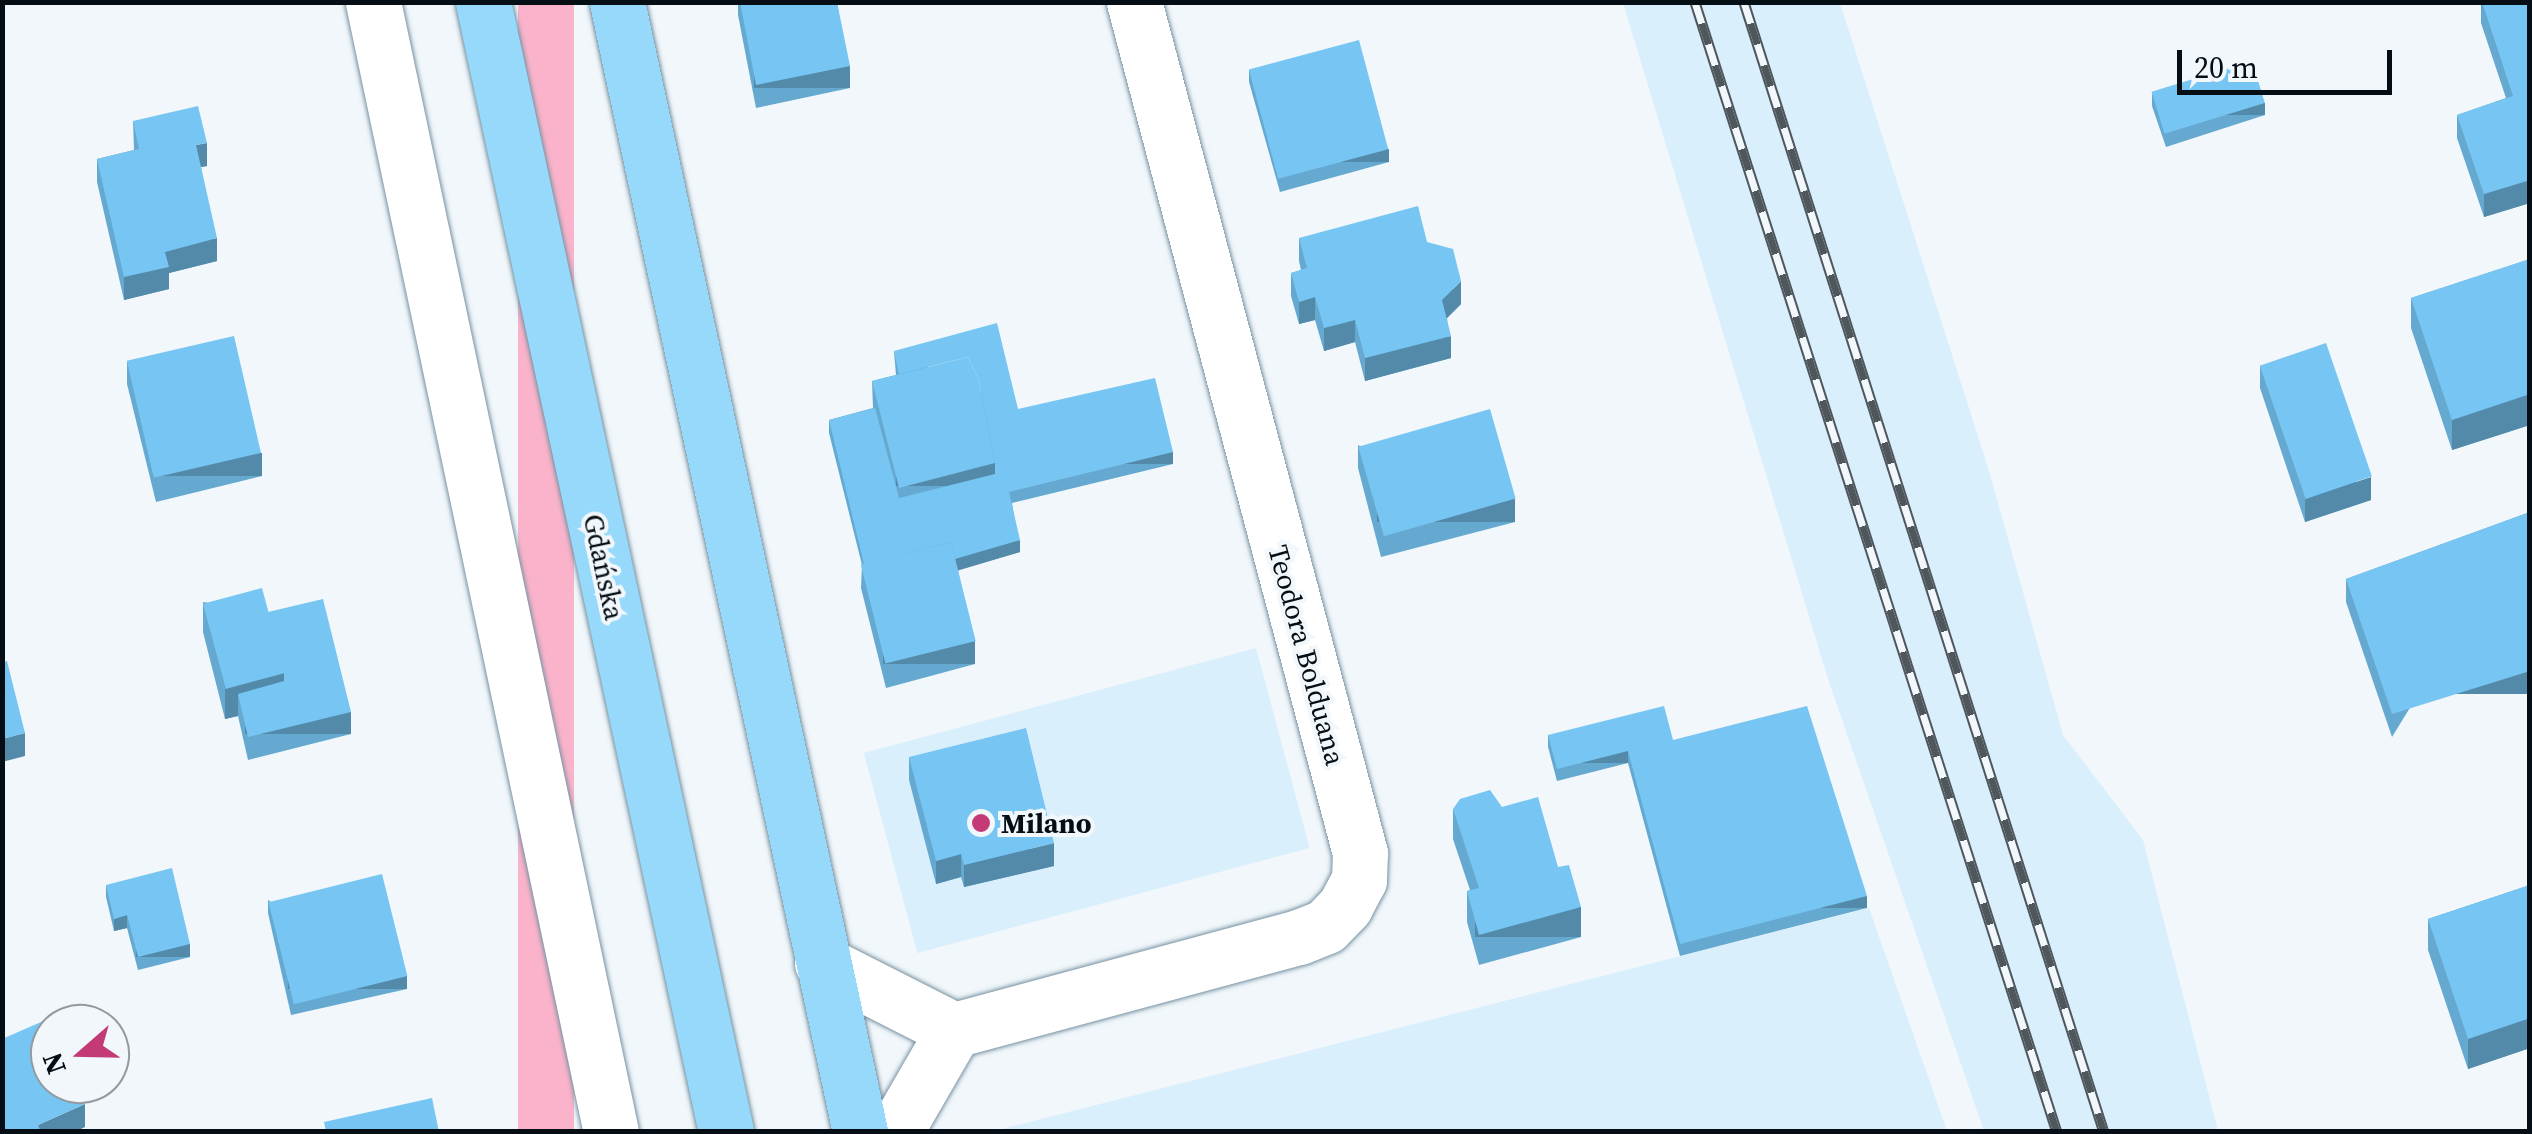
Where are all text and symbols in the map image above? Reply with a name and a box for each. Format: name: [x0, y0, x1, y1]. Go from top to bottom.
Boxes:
scale bar: [2182, 30, 2397, 92]
text: 20 m: [2194, 47, 2258, 88]
street label: Gdańska: [576, 511, 632, 623]
street label: Teodora Bolduana: [1261, 541, 1353, 769]
place label: Milano: [1001, 806, 1092, 840]
marker: Milano: [970, 812, 992, 834]
north arrow: [30, 1004, 130, 1104]
text: N: [32, 1048, 75, 1080]

